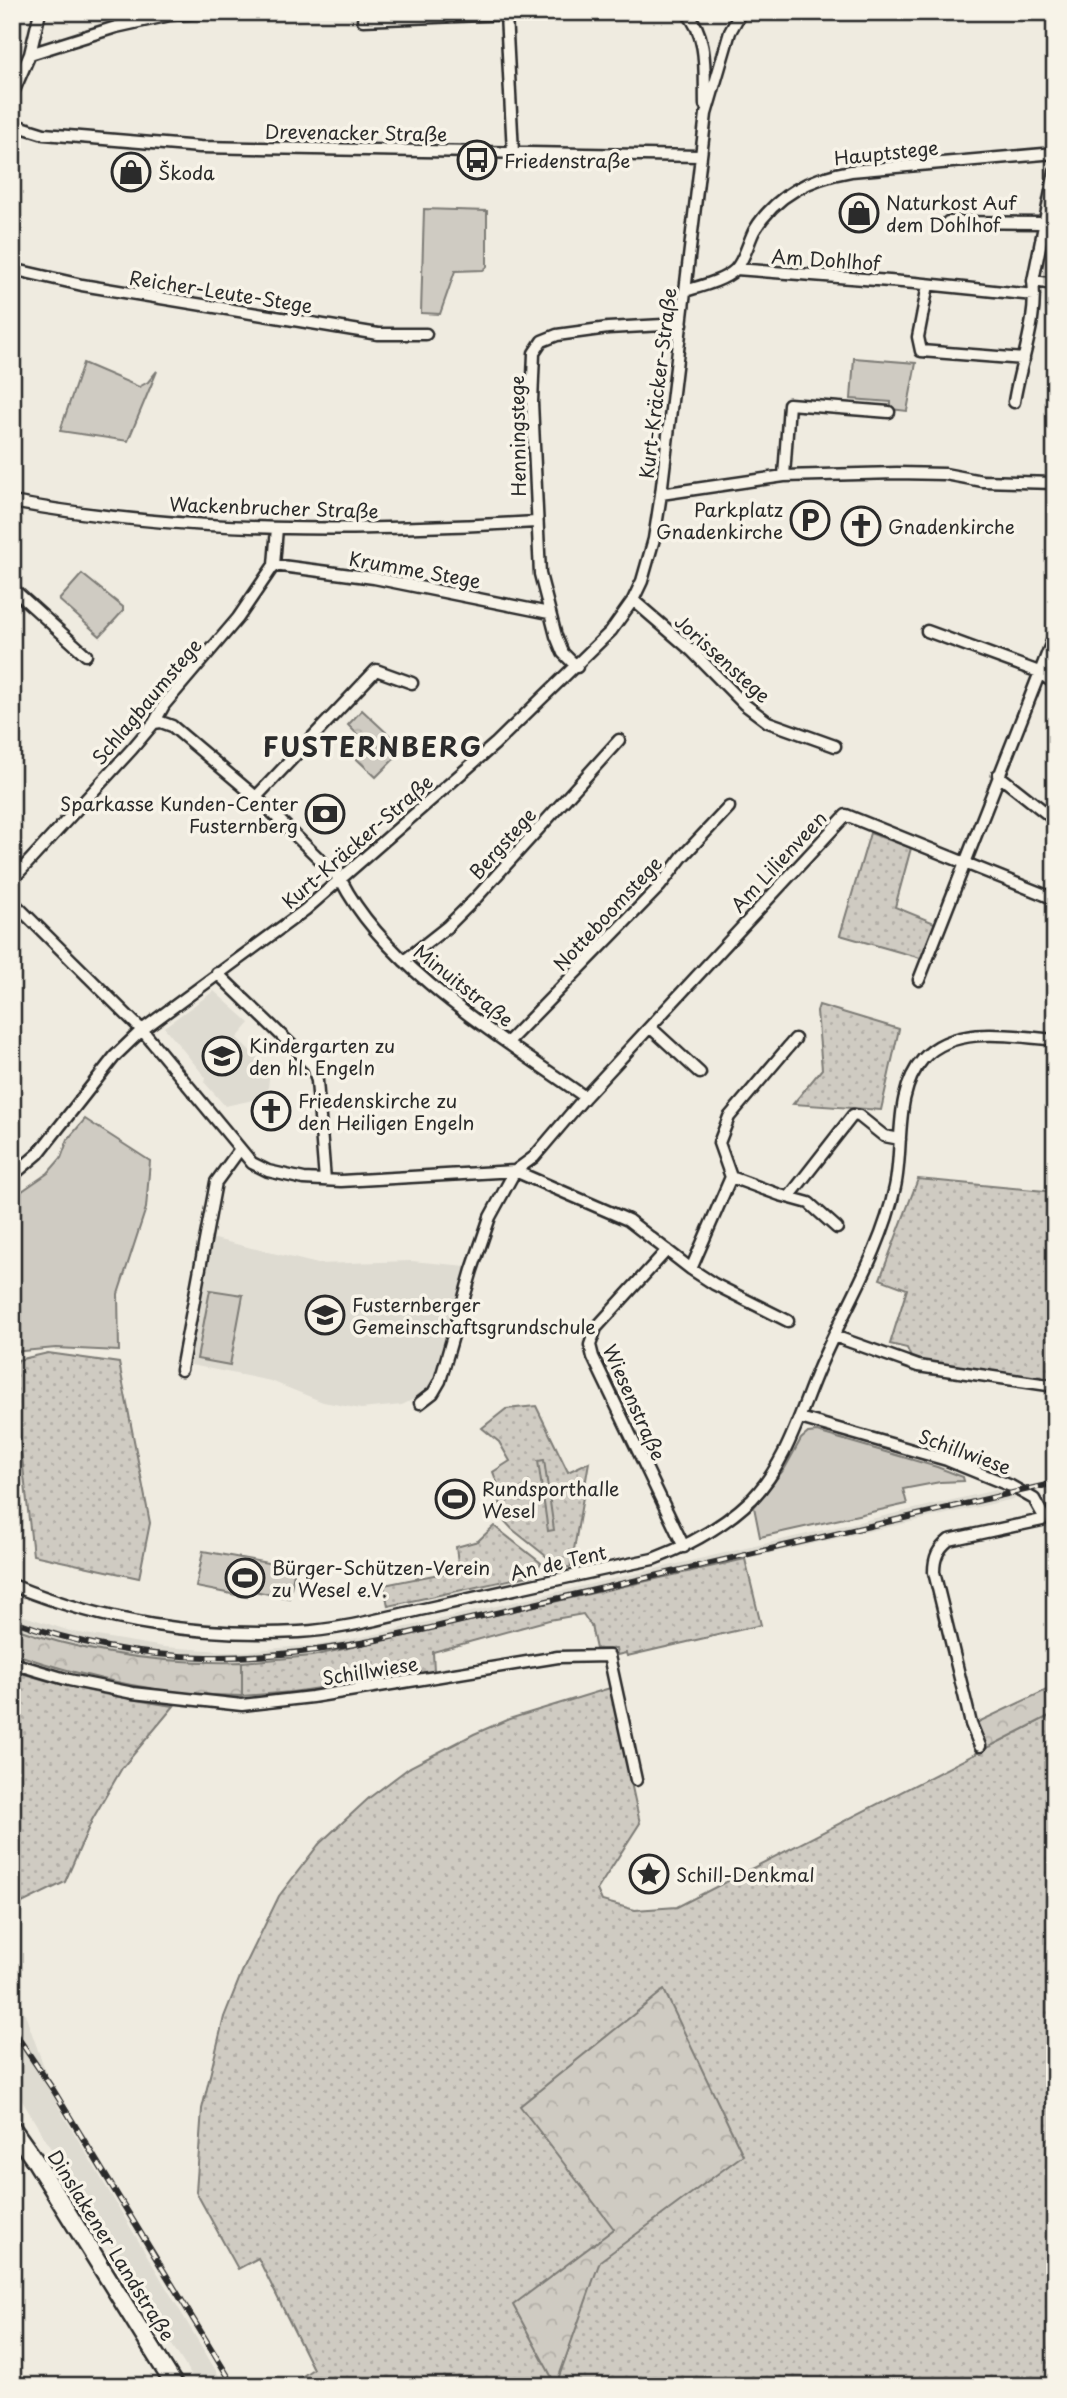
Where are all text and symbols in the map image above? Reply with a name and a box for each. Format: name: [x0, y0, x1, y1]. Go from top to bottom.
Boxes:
street label: Drevenacker Straße: [265, 116, 447, 148]
street label: Hauptstege: [832, 133, 940, 171]
bus stop icon: Friedenstraße: [456, 139, 498, 181]
place label: Friedenstraße: [504, 146, 630, 174]
shop icon: Škoda: [110, 151, 152, 193]
place label: Škoda: [158, 158, 215, 186]
place label: Naturkost Auf dem Dohlhof: [886, 188, 1017, 238]
shop icon: Naturkost Auf dem Dohlhof: [838, 192, 880, 234]
street label: Am Dohlhof: [771, 241, 883, 277]
street label: Reicher-Leute-Stege: [127, 263, 315, 319]
street label: Kurt-Kräcker-Straße: [631, 286, 683, 480]
street label: Henningstege: [502, 375, 532, 497]
street label: Wackenbrucher Straße: [169, 489, 379, 525]
place label: Parkplatz Gnadenkirche: [656, 495, 783, 545]
parking icon: Parkplatz Gnadenkirche: [789, 499, 831, 541]
church icon: Gnadenkirche: [840, 505, 882, 547]
place label: Gnadenkirche: [888, 512, 1015, 540]
street label: Krumme Stege: [347, 544, 483, 594]
street label: Jorissenstege: [669, 607, 777, 709]
street label: Schlagbaumstege: [85, 632, 207, 770]
district label: FUSTERNBERG: [263, 727, 483, 766]
street label: Kurt-Kräcker-Straße: [275, 767, 439, 915]
place label: Sparkasse Kunden-Center Fusternberg: [60, 789, 298, 839]
bank icon: Sparkasse Kunden-Center Fusternberg: [304, 793, 346, 835]
street label: Bergstege: [462, 801, 542, 885]
street label: Am Lilienveen: [724, 804, 832, 918]
street label: Notteboomstege: [546, 849, 668, 977]
street label: Minuitstraße: [408, 937, 520, 1033]
place label: Kindergarten zu den hl. Engeln: [249, 1031, 395, 1081]
school or university icon: Kindergarten zu den hl. Engeln: [201, 1035, 243, 1077]
place label: Friedenskirche zu den Heiligen Engeln: [298, 1086, 474, 1136]
church icon: Friedenskirche zu den Heiligen Engeln: [250, 1090, 292, 1132]
place label: Fusternberger Gemeinschaftsgrundschule: [352, 1290, 596, 1340]
school or university icon: Fusternberger Gemeinschaftsgrundschule: [304, 1294, 346, 1336]
street label: Wiesenstraße: [597, 1339, 673, 1465]
street label: Schillwiese: [915, 1421, 1015, 1481]
place label: Rundsporthalle Wesel: [482, 1474, 619, 1524]
sports icon: Rundsporthalle Wesel: [434, 1478, 476, 1520]
street label: An de Tent: [507, 1537, 609, 1587]
place label: Bürger-Schützen-Verein zu Wesel e.V.: [272, 1553, 490, 1603]
sports icon: Bürger-Schützen-Verein zu Wesel e.V.: [224, 1557, 266, 1599]
street label: Schillwiese: [320, 1649, 420, 1691]
place icon: Schill-Denkmal: [628, 1853, 670, 1895]
place label: Schill-Denkmal: [676, 1860, 815, 1888]
street label: Dinslakener Landstraße: [42, 2144, 182, 2346]

